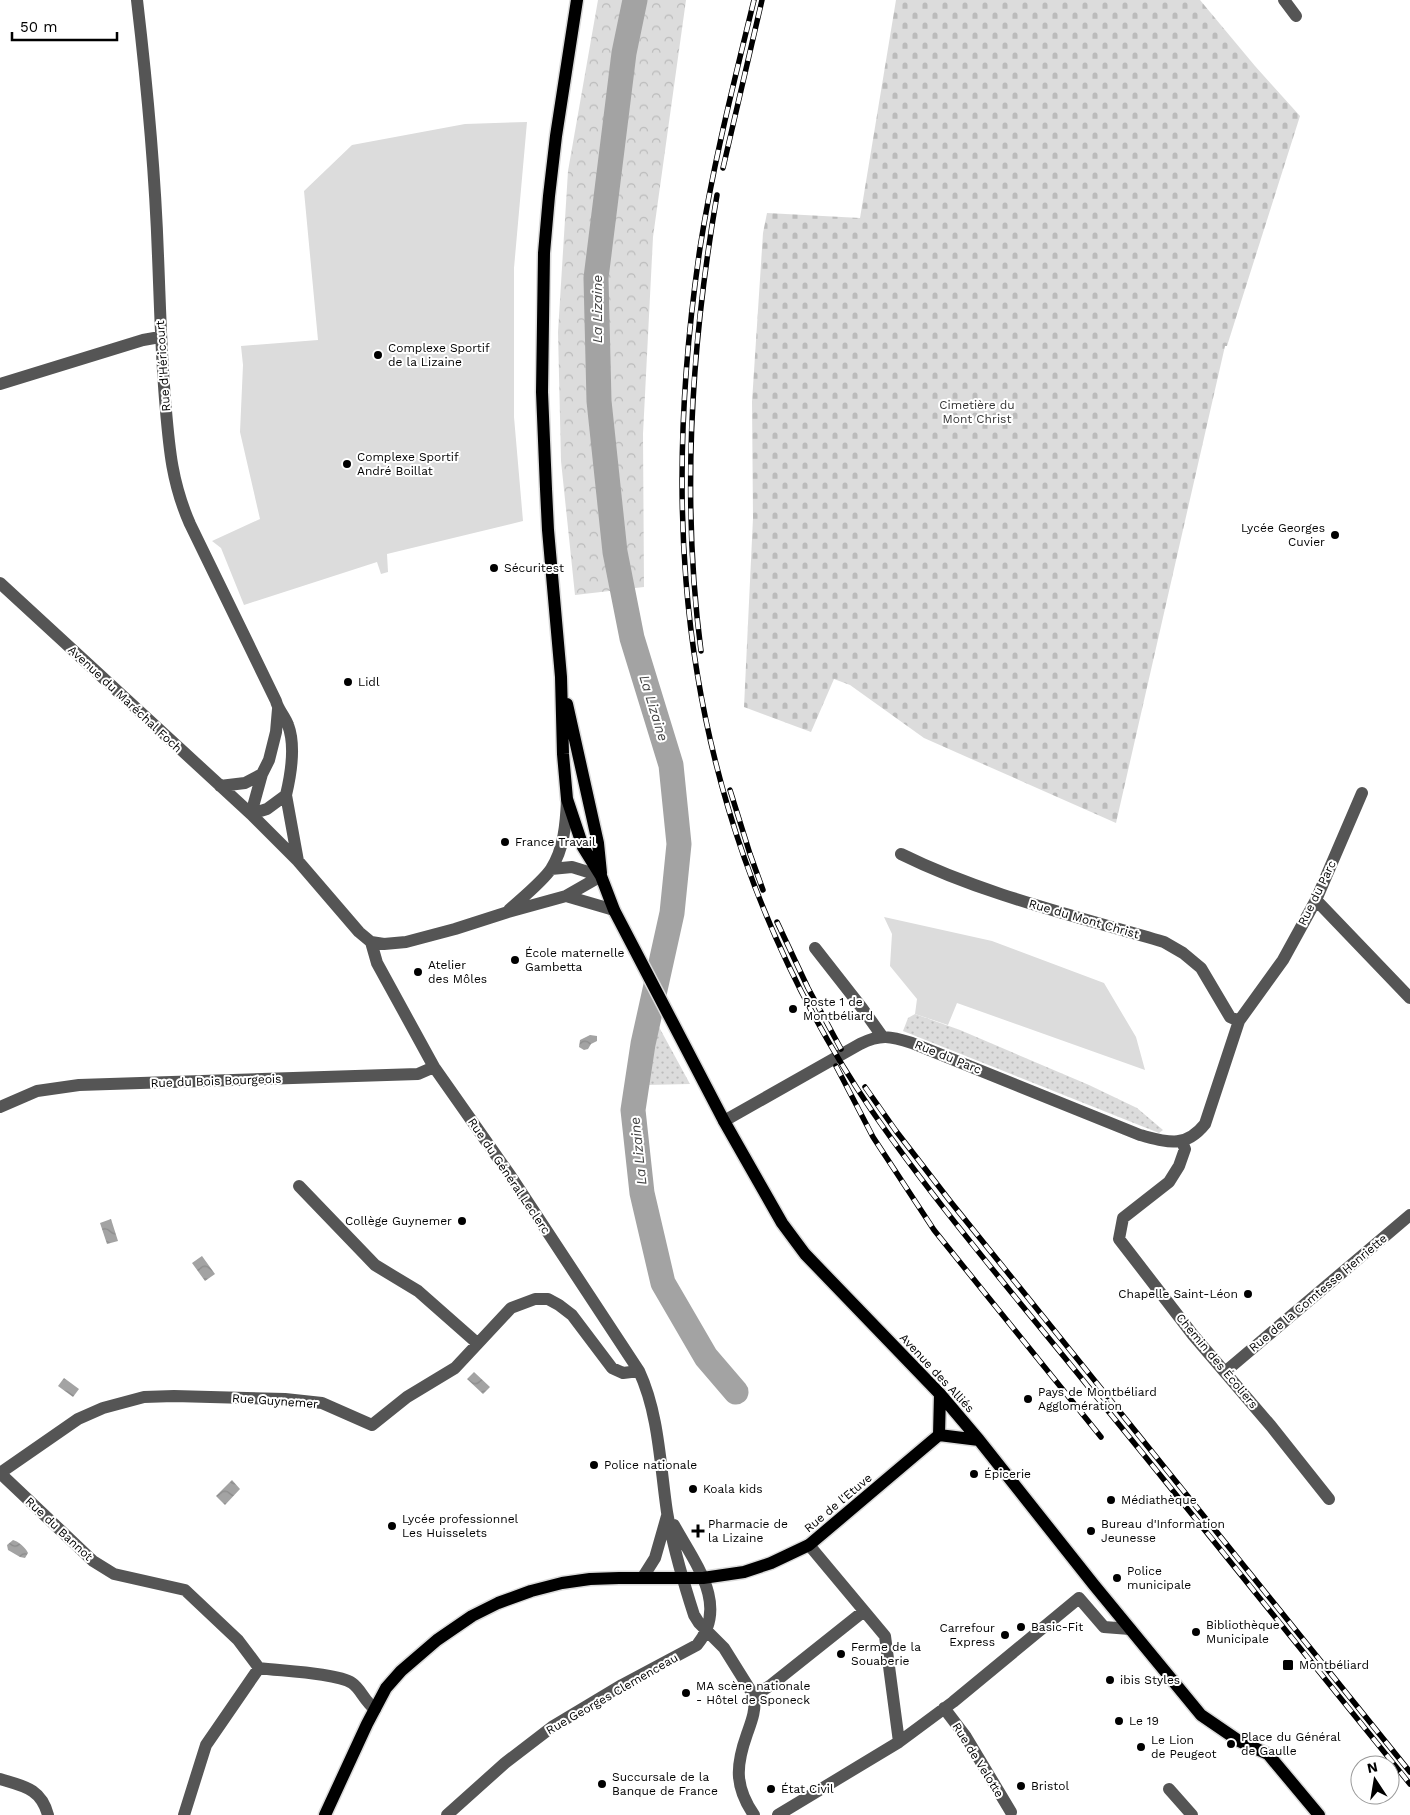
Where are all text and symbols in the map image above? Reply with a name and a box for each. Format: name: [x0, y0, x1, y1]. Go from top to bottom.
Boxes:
scale bar: [12, 10, 118, 42]
text: 50 m: [20, 18, 57, 36]
water label: La Lizaine: [589, 275, 605, 343]
street label: Rue d'Héricourt: [153, 320, 173, 412]
place label: Complexe Sportif de la Lizaine: [388, 341, 490, 369]
marker: Complexe Sportif de la Lizaine: [372, 349, 384, 361]
park label: Cimetière du Mont Christ: [939, 398, 1015, 426]
place label: Complexe Sportif André Boillat: [357, 450, 459, 478]
marker: Complexe Sportif André Boillat: [341, 458, 353, 470]
place label: Lycée Georges Cuvier: [1241, 521, 1325, 549]
marker: Lycée Georges Cuvier: [1329, 529, 1341, 541]
place label: Sécuritest: [504, 561, 564, 575]
marker: Sécuritest: [488, 562, 500, 574]
street label: Avenue du Maréchal Foch: [65, 643, 185, 755]
water label: La Lizaine: [636, 673, 672, 743]
place label: Lidl: [358, 675, 380, 689]
marker: Lidl: [342, 676, 354, 688]
place label: France Travail: [515, 835, 596, 849]
marker: France Travail: [499, 836, 511, 848]
street label: Rue du Parc: [1295, 858, 1339, 928]
street label: Rue du Mont Christ: [1027, 897, 1141, 941]
place label: École maternelle Gambetta: [525, 946, 625, 974]
marker: École maternelle Gambetta: [509, 954, 521, 966]
place label: Atelier des Môles: [428, 958, 487, 986]
marker: Atelier des Môles: [412, 966, 424, 978]
place label: Poste 1 de Montbéliard: [803, 995, 873, 1023]
marker: Poste 1 de Montbéliard: [787, 1003, 799, 1015]
street label: Rue du Parc: [913, 1037, 984, 1077]
street label: Rue du Bois Bourgeois: [150, 1072, 282, 1090]
street label: Rue du Général Leclerc: [465, 1115, 553, 1237]
water label: La Lizaine: [626, 1116, 650, 1186]
place label: Collège Guynemer: [345, 1214, 452, 1228]
marker: Collège Guynemer: [456, 1215, 468, 1227]
street label: Rue de la Comtesse Henriette: [1246, 1231, 1390, 1355]
place label: Chapelle Saint-Léon: [1118, 1287, 1238, 1301]
marker: Chapelle Saint-Léon: [1242, 1288, 1254, 1300]
street label: Chemin des Écoliers: [1173, 1311, 1261, 1411]
street label: Avenue des Alliés: [897, 1331, 977, 1415]
place label: Pays de Montbéliard Agglomération: [1038, 1385, 1157, 1413]
street label: Rue Guynemer: [232, 1391, 319, 1411]
marker: Pays de Montbéliard Agglomération: [1022, 1393, 1034, 1405]
place label: Police nationale: [604, 1458, 697, 1472]
marker: Police nationale: [588, 1459, 600, 1471]
place label: Épicerie: [984, 1467, 1031, 1481]
marker: Épicerie: [968, 1468, 980, 1480]
street label: Rue de l'Etuve: [801, 1471, 875, 1535]
place label: Koala kids: [703, 1482, 763, 1496]
marker: Koala kids: [687, 1483, 699, 1495]
place label: Médiathèque: [1121, 1493, 1197, 1507]
street label: Rue du Bannot: [22, 1494, 96, 1564]
marker: Médiathèque: [1105, 1494, 1117, 1506]
place label: Lycée professionnel Les Huisselets: [402, 1512, 519, 1540]
place label: Pharmacie de la Lizaine: [708, 1517, 788, 1545]
place label: Bureau d'Information Jeunesse: [1101, 1517, 1225, 1545]
marker: Lycée professionnel Les Huisselets: [386, 1520, 398, 1532]
marker: Pharmacie de la Lizaine: [692, 1525, 704, 1537]
marker: Bureau d'Information Jeunesse: [1085, 1525, 1097, 1537]
place label: Police municipale: [1127, 1564, 1191, 1592]
marker: Police municipale: [1111, 1572, 1123, 1584]
place label: Bibliothèque Municipale: [1206, 1618, 1280, 1646]
place label: Basic-Fit: [1031, 1620, 1083, 1634]
place label: Carrefour Express: [939, 1621, 995, 1649]
marker: Basic-Fit: [1015, 1621, 1027, 1633]
marker: Bibliothèque Municipale: [1190, 1626, 1202, 1638]
marker: Carrefour Express: [999, 1629, 1011, 1641]
place label: Ferme de la Souaberie: [851, 1640, 921, 1668]
marker: Ferme de la Souaberie: [835, 1648, 847, 1660]
street label: Rue Georges Clemenceau: [544, 1650, 680, 1738]
marker: Montbéliard: [1281, 1658, 1295, 1672]
place label: Montbéliard: [1299, 1658, 1369, 1672]
place label: ibis Styles: [1120, 1673, 1180, 1687]
marker: ibis Styles: [1104, 1674, 1116, 1686]
place label: MA scène nationale - Hôtel de Sponeck: [696, 1679, 810, 1707]
marker: MA scène nationale - Hôtel de Sponeck: [680, 1687, 692, 1699]
place label: Le 19: [1129, 1714, 1159, 1728]
marker: Le 19: [1113, 1715, 1125, 1727]
street label: Rue de Velotte: [949, 1720, 1007, 1800]
place label: Place du Général de Gaulle: [1241, 1730, 1341, 1758]
place label: Le Lion de Peugeot: [1151, 1733, 1217, 1761]
marker: Place du Général de Gaulle: [1225, 1738, 1237, 1750]
marker: Le Lion de Peugeot: [1135, 1741, 1147, 1753]
north arrow: [1350, 1755, 1400, 1805]
text: N: [1366, 1758, 1379, 1776]
place label: Succursale de la Banque de France: [612, 1770, 718, 1798]
marker: Succursale de la Banque de France: [596, 1778, 608, 1790]
place label: Bristol: [1031, 1779, 1069, 1793]
marker: Bristol: [1015, 1780, 1027, 1792]
place label: État Civil: [781, 1782, 834, 1796]
marker: État Civil: [765, 1783, 777, 1795]

